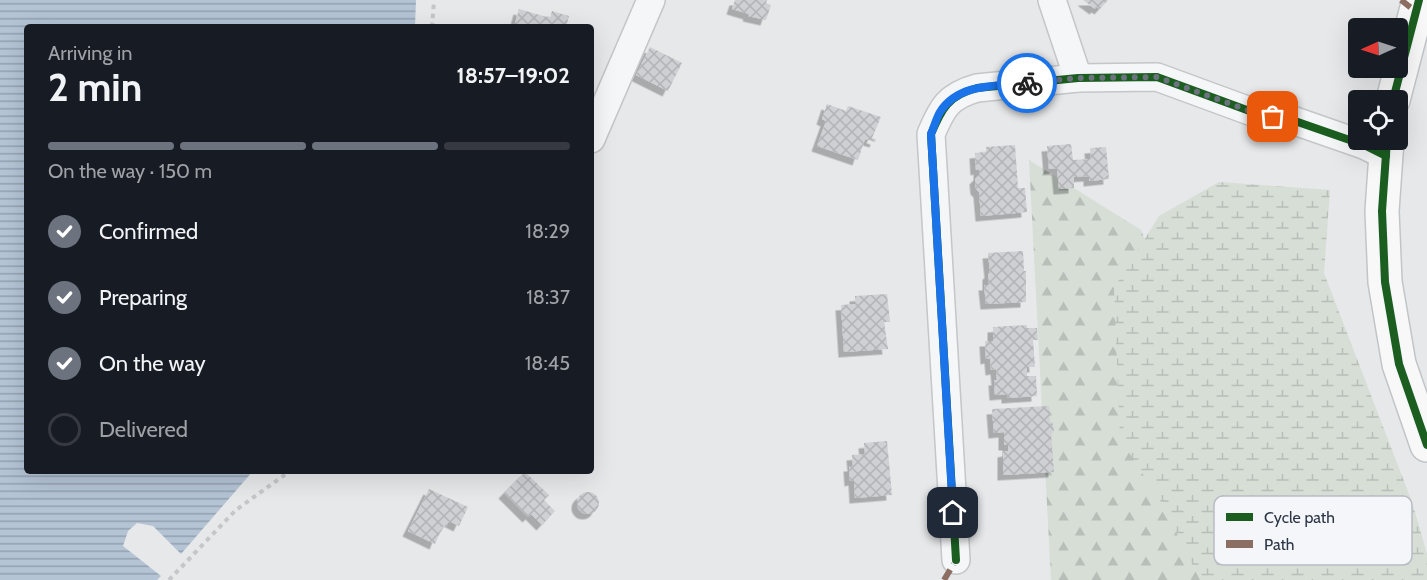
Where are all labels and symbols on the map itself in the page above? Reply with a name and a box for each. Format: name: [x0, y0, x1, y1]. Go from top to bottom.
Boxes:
north arrow: [1348, 18, 1408, 78]
courier: [997, 53, 1057, 113]
pin: [1247, 91, 1298, 142]
pin: [927, 487, 978, 538]
legend: [1214, 496, 1412, 565]
text: Cycle path: [1264, 508, 1335, 527]
text: Path: [1264, 535, 1295, 554]

